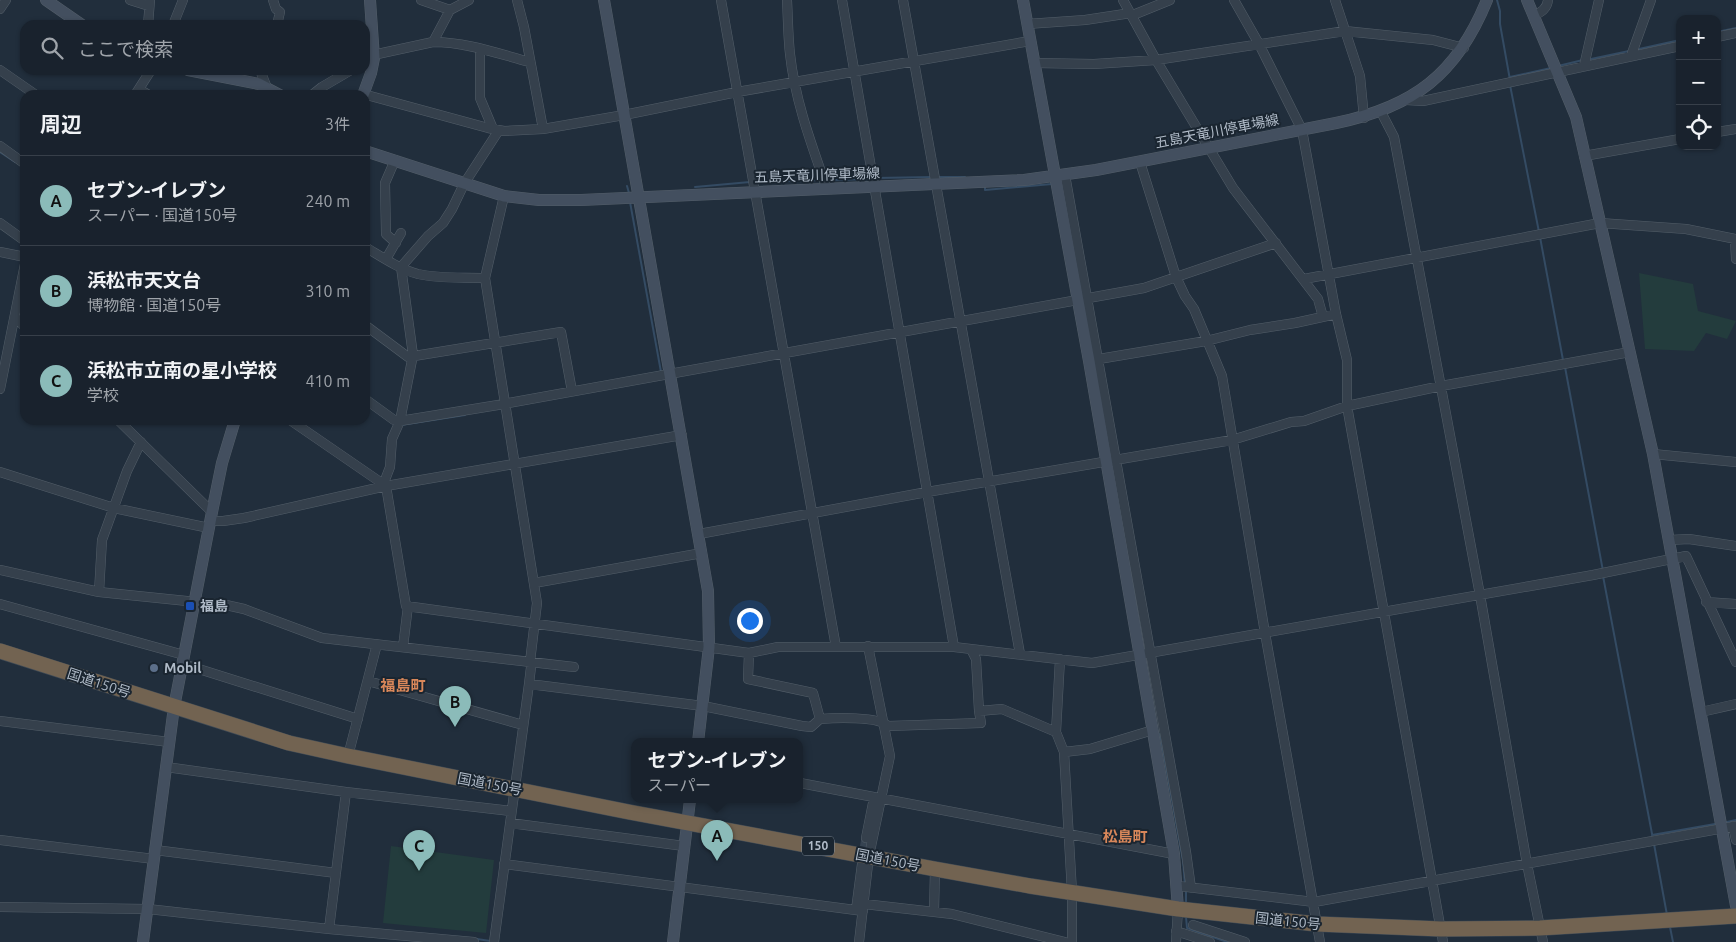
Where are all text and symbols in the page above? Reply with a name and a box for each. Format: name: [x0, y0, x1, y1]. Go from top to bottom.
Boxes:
map controls: [1676, 15, 1721, 150]
button: +: [1676, 15, 1721, 60]
search box: [20, 20, 370, 75]
icon: search: [38, 34, 66, 62]
text: ここで検索: [78, 38, 173, 60]
button: −: [1676, 60, 1721, 105]
button: locate: [1676, 105, 1721, 150]
street label: 五島天竜川停車場線: [1154, 111, 1280, 151]
text: 周辺: [40, 112, 82, 136]
text: 3件: [325, 115, 350, 133]
street label: 五島天竜川停車場線: [754, 165, 880, 185]
text: セブン-イレブン: [87, 179, 226, 201]
text: A: [50, 192, 62, 210]
text: 240 m: [305, 192, 350, 210]
text: スーパー · 国道150号: [87, 206, 237, 224]
text: 浜松市天文台: [87, 269, 201, 291]
text: B: [51, 282, 61, 300]
text: 310 m: [305, 282, 350, 300]
text: 博物館 · 国道150号: [87, 296, 221, 314]
text: 浜松市立南の星小学校: [87, 359, 277, 381]
text: C: [51, 372, 61, 390]
text: 410 m: [305, 372, 350, 390]
text: 学校: [87, 386, 119, 404]
place label: 福島: [200, 598, 228, 614]
marker: 福島: [184, 600, 196, 612]
your location: [737, 608, 763, 634]
place label: Mobil: [164, 660, 201, 676]
marker: Mobil: [148, 662, 160, 674]
street label: 国道150号: [65, 665, 133, 701]
district label: 福島町: [379, 677, 426, 694]
pin: B: [439, 686, 471, 727]
popup: [631, 738, 803, 803]
text: セブン-イレブン: [647, 749, 787, 771]
street label: 国道150号: [456, 770, 524, 798]
text: スーパー: [647, 776, 711, 794]
pin: A: [701, 820, 733, 861]
district label: 松島町: [1102, 828, 1148, 845]
pin: C: [403, 830, 435, 871]
road number: 150: [802, 836, 834, 856]
street label: 国道150号: [854, 846, 922, 874]
street label: 国道150号: [1254, 910, 1322, 932]

